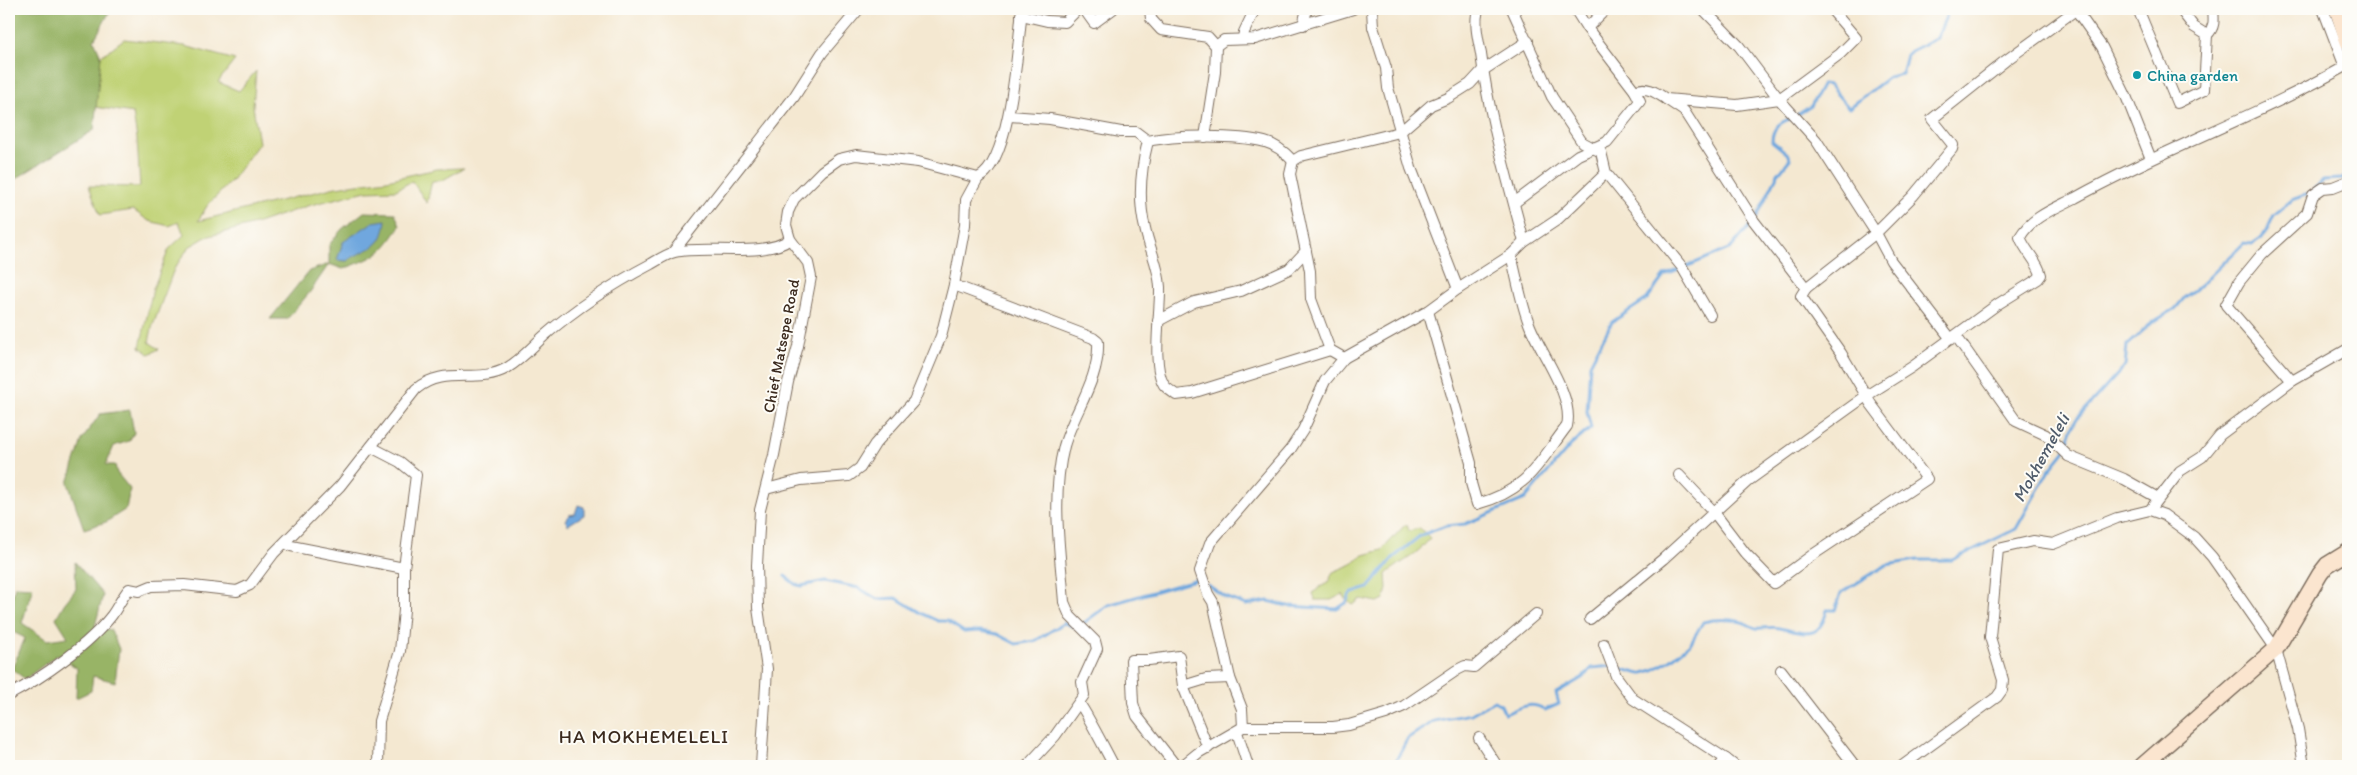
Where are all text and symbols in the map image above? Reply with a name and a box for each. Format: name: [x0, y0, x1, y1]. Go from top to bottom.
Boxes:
place label: China garden: [2147, 66, 2238, 85]
marker: China garden: [2131, 69, 2143, 81]
street label: Chief Matsepe Road: [759, 277, 803, 415]
water label: Mokhemeleli: [2008, 408, 2075, 506]
district label: HA MOKHEMELELI: [559, 725, 729, 748]

